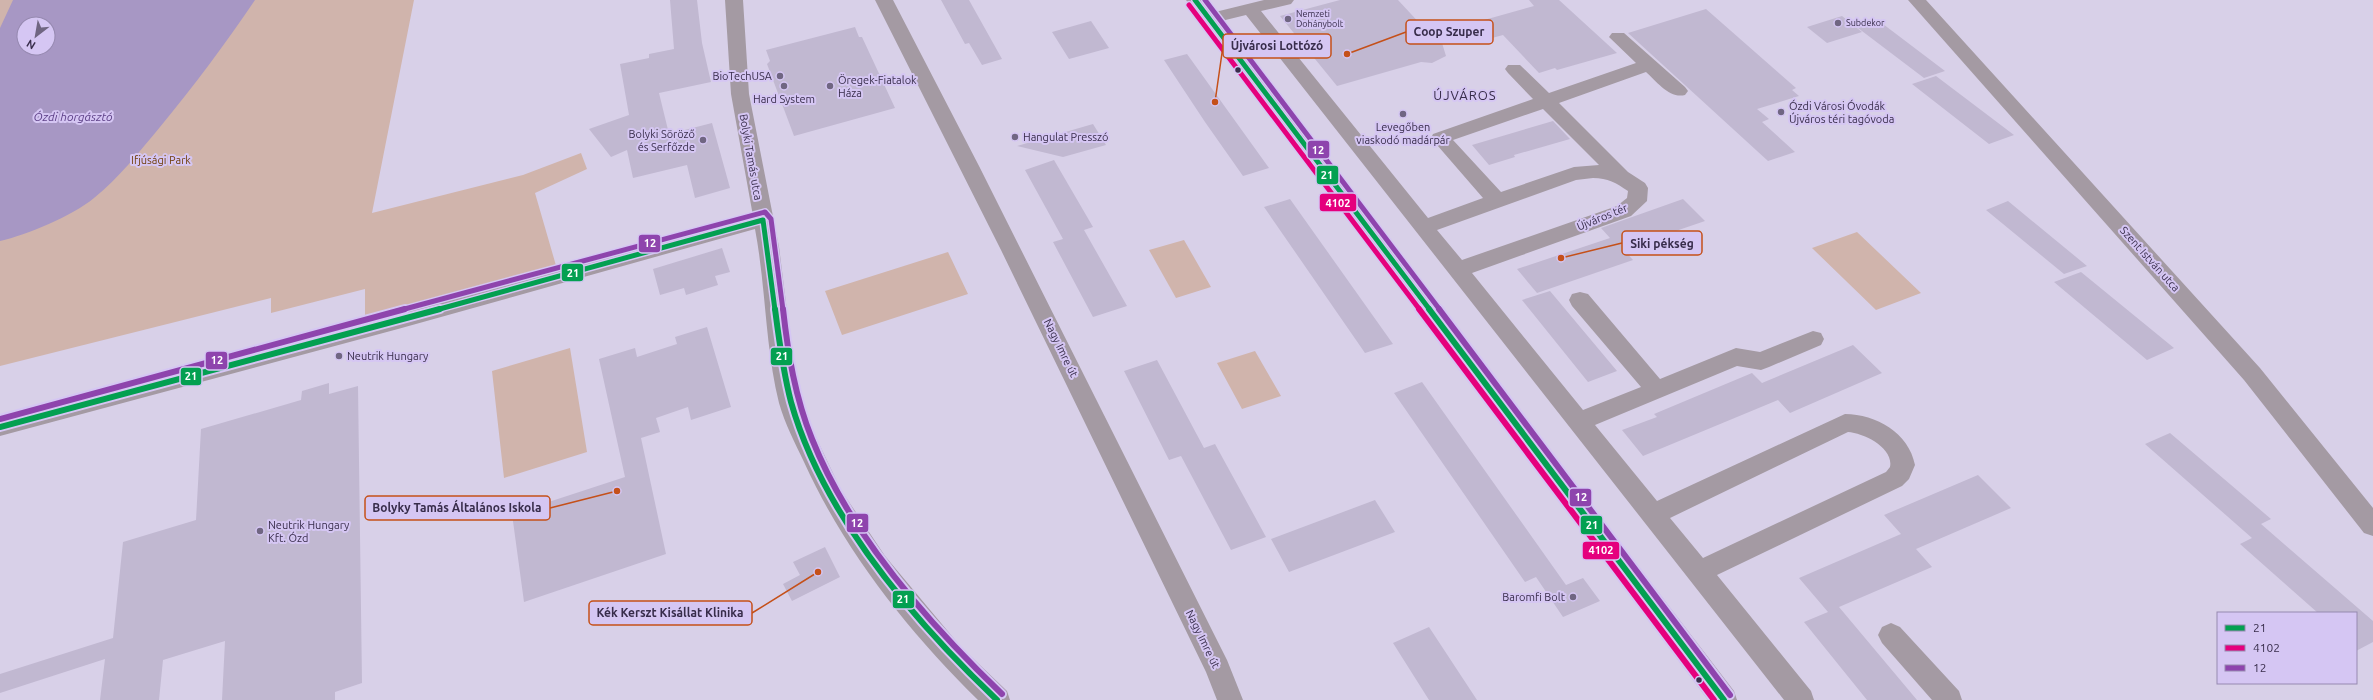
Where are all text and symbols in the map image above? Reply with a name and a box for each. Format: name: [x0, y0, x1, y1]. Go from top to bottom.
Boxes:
place label: Nemzeti Dohánybolt: [1296, 9, 1344, 29]
marker: Nemzeti Dohánybolt: [1283, 14, 1293, 24]
north arrow: [16, 16, 56, 56]
marker: Subdekor: [1833, 18, 1843, 28]
place label: Subdekor: [1846, 18, 1885, 28]
callout: Coop Szuper: [1406, 20, 1493, 44]
text: Coop Szuper: [1414, 25, 1484, 38]
callout: Újvárosi Lottózó: [1223, 34, 1331, 58]
text: N: [24, 37, 37, 52]
text: Újvárosi Lottózó: [1231, 37, 1323, 52]
unlabelled marker: [1233, 65, 1243, 75]
place label: BioTechUSA: [712, 70, 773, 82]
marker: BioTechUSA: [775, 71, 785, 81]
place label: Öregek-Fiatalok Háza: [838, 74, 917, 99]
marker: Hard System: [779, 81, 789, 91]
marker: Öregek-Fiatalok Háza: [825, 81, 835, 91]
district label: ÚJVÁROS: [1433, 87, 1497, 102]
place label: Hard System: [753, 93, 815, 105]
place label: Ózdi Városi Óvodák Újváros téri tagóvoda: [1789, 99, 1894, 125]
marker: Ózdi Városi Óvodák Újváros téri tagóvoda: [1776, 107, 1786, 117]
marker: Levegőben viaskodó madárpár: [1398, 109, 1408, 119]
water label: Ózdi horgásztó: [33, 110, 113, 123]
street label: Bolyki Tamás utca: [737, 113, 765, 201]
place label: Levegőben viaskodó madárpár: [1356, 121, 1450, 146]
place label: Bolyki Söröző és Serfőzde: [629, 128, 695, 153]
place label: Hangulat Presszó: [1023, 131, 1108, 143]
marker: Hangulat Presszó: [1010, 132, 1020, 142]
marker: Bolyki Söröző és Serfőzde: [698, 135, 708, 145]
line badge: 12: [1307, 140, 1330, 159]
text: 12: [1312, 144, 1324, 156]
park label: Ifjúsági Park: [131, 154, 191, 166]
line badge: 21: [1316, 165, 1339, 185]
text: 21: [1321, 169, 1333, 181]
line badge: 4102: [1319, 193, 1357, 212]
text: 4102: [1326, 197, 1350, 209]
street label: Újváros tér: [1575, 200, 1630, 233]
street label: Szent István utca: [2118, 224, 2182, 294]
callout: Siki pékség: [1622, 231, 1702, 255]
line badge: 12: [638, 234, 661, 253]
text: 12: [644, 237, 656, 249]
text: Siki pékség: [1630, 237, 1694, 250]
line badge: 21: [561, 263, 584, 282]
text: 21: [567, 267, 579, 279]
street label: Nagy Imre út: [1042, 317, 1081, 380]
line badge: 21: [770, 347, 793, 366]
place label: Neutrik Hungary: [347, 350, 429, 362]
text: 21: [776, 350, 788, 362]
line badge: 12: [205, 351, 228, 370]
marker: Neutrik Hungary: [334, 351, 344, 361]
text: 12: [211, 354, 223, 366]
line badge: 21: [180, 367, 202, 386]
text: 21: [185, 370, 197, 382]
line badge: 12: [1569, 488, 1592, 507]
text: 12: [1575, 491, 1587, 503]
callout: Bolyky Tamás Általános Iskola: [365, 496, 550, 520]
text: Bolyky Tamás Általános Iskola: [372, 499, 542, 514]
line badge: 12: [846, 513, 869, 533]
line badge: 21: [1580, 515, 1603, 535]
text: 12: [851, 517, 863, 529]
place label: Neutrik Hungary Kft. Ózd: [268, 519, 350, 544]
text: 21: [1586, 519, 1598, 531]
marker: Neutrik Hungary Kft. Ózd: [255, 526, 265, 536]
line badge: 4102: [1582, 541, 1620, 560]
text: 4102: [1589, 544, 1613, 556]
line badge: 21: [892, 590, 915, 609]
place label: Baromfi Bolt: [1502, 591, 1566, 603]
marker: Baromfi Bolt: [1568, 592, 1578, 602]
text: 21: [897, 593, 909, 605]
callout: Kék Kerszt Kisállat Klinika: [589, 601, 752, 625]
text: Kék Kerszt Kisállat Klinika: [596, 606, 744, 619]
street label: Nagy Imre út: [1184, 608, 1223, 671]
legend: [2217, 612, 2357, 684]
text: 21: [2253, 621, 2267, 634]
text: 4102: [2253, 641, 2280, 654]
text: 12: [2253, 661, 2267, 674]
unlabelled marker: [1694, 675, 1704, 685]

